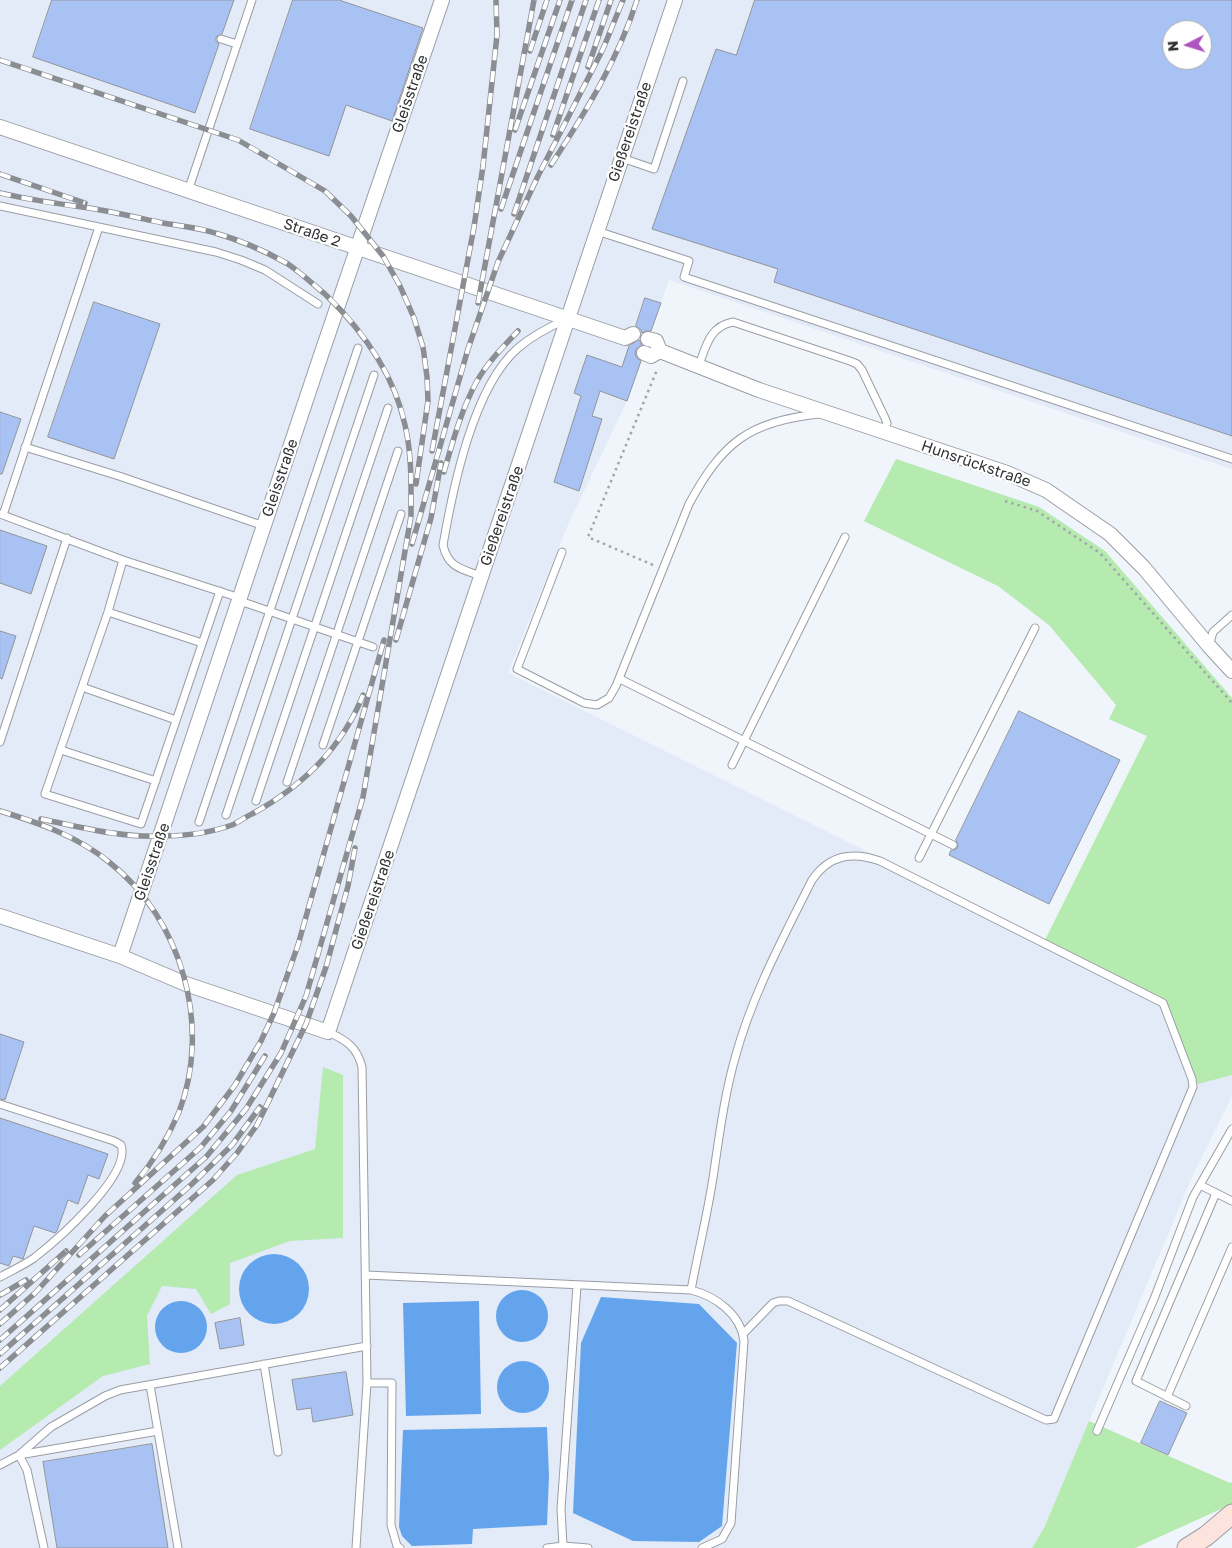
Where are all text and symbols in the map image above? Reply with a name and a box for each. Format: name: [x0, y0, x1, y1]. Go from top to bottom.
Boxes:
north arrow: [1162, 20, 1212, 70]
text: N: [1164, 40, 1181, 52]
street label: Gleisstraße: [388, 53, 432, 135]
street label: Gießereistraße: [604, 80, 656, 184]
street label: Straße 2: [281, 215, 343, 251]
street label: Gleisstraße: [258, 437, 302, 519]
street label: Hunsrückstraße: [919, 437, 1033, 491]
street label: Gießereistraße: [476, 464, 528, 568]
street label: Gleisstraße: [130, 821, 174, 903]
street label: Gießereistraße: [347, 848, 399, 952]

